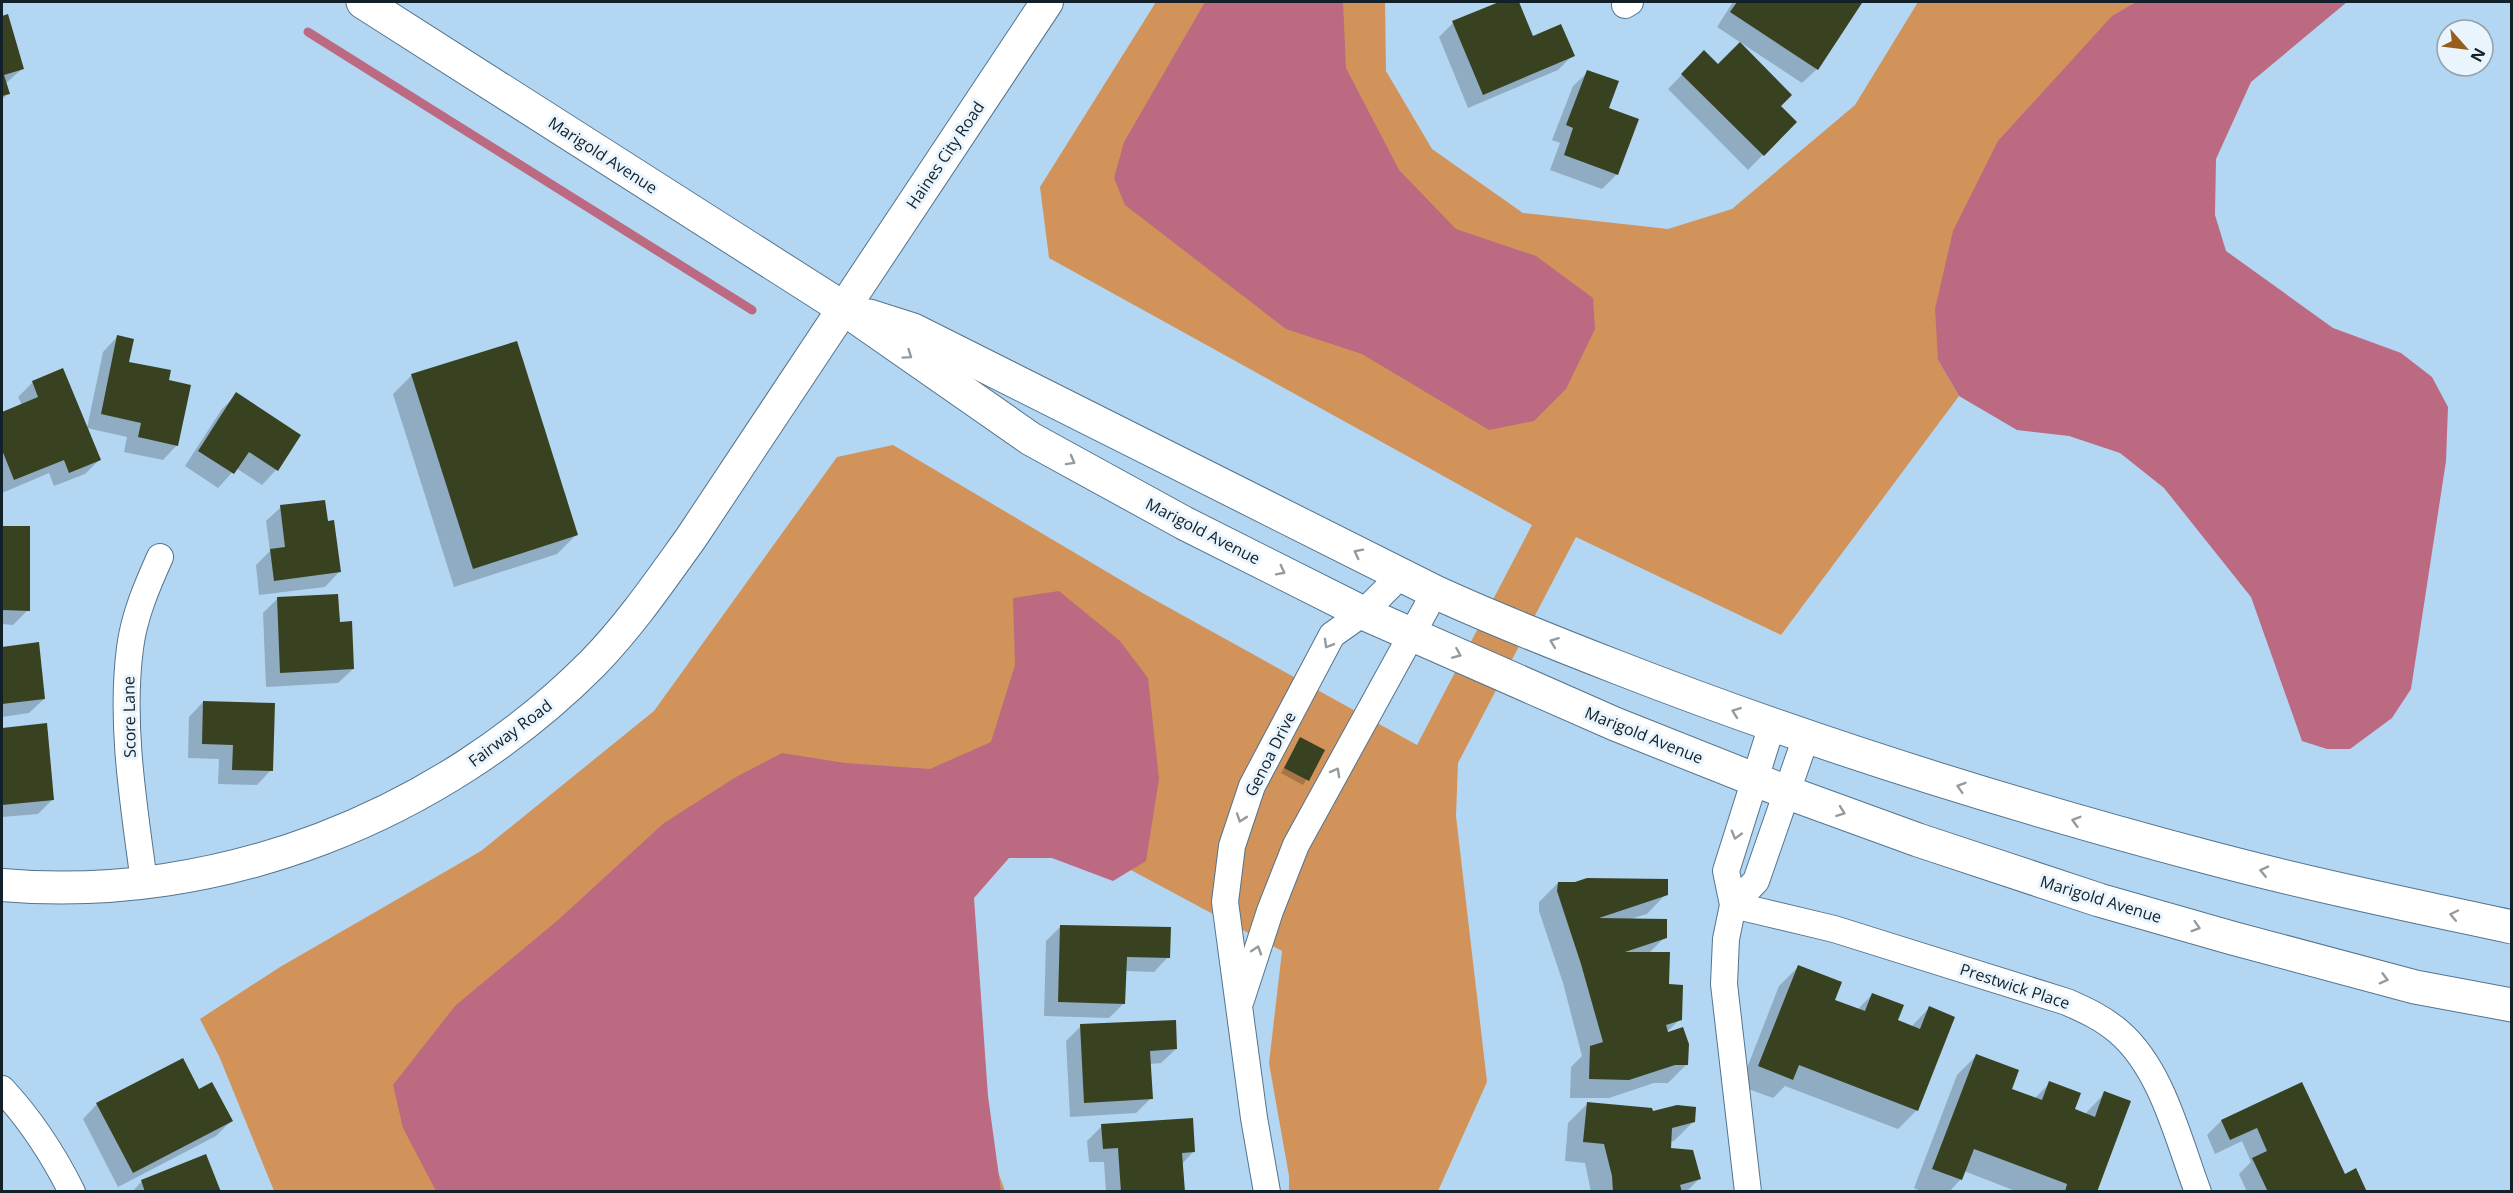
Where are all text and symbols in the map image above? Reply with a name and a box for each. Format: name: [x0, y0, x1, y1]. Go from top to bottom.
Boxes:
north arrow: [2435, 18, 2495, 78]
text: N: [2465, 44, 2491, 66]
street label: Haines City Road: [901, 97, 989, 213]
street label: Marigold Avenue: [544, 112, 662, 199]
one-way arrow: [901, 348, 912, 359]
one-way arrow: [1065, 454, 1075, 465]
street label: Marigold Avenue: [1142, 493, 1264, 569]
one-way arrow: [1353, 549, 1364, 561]
one-way arrow: [1274, 564, 1285, 576]
one-way arrow: [1549, 637, 1560, 650]
one-way arrow: [1324, 638, 1335, 648]
one-way arrow: [1451, 647, 1462, 659]
street label: Score Lane: [117, 676, 141, 758]
street label: Fairway Road: [464, 694, 556, 772]
street label: Marigold Avenue: [1582, 701, 1706, 769]
one-way arrow: [1732, 707, 1743, 719]
street label: Genoa Drive: [1239, 708, 1301, 800]
one-way arrow: [1329, 768, 1340, 779]
one-way arrow: [1956, 782, 1967, 794]
one-way arrow: [1835, 804, 1846, 817]
one-way arrow: [1236, 812, 1248, 823]
one-way arrow: [2071, 815, 2081, 828]
one-way arrow: [1731, 829, 1743, 840]
one-way arrow: [2260, 865, 2270, 878]
street label: Marigold Avenue: [2038, 870, 2164, 928]
one-way arrow: [2450, 909, 2460, 922]
one-way arrow: [2190, 920, 2201, 932]
one-way arrow: [1250, 945, 1263, 956]
street label: Prestwick Place: [1957, 958, 2073, 1014]
one-way arrow: [2378, 972, 2389, 984]

